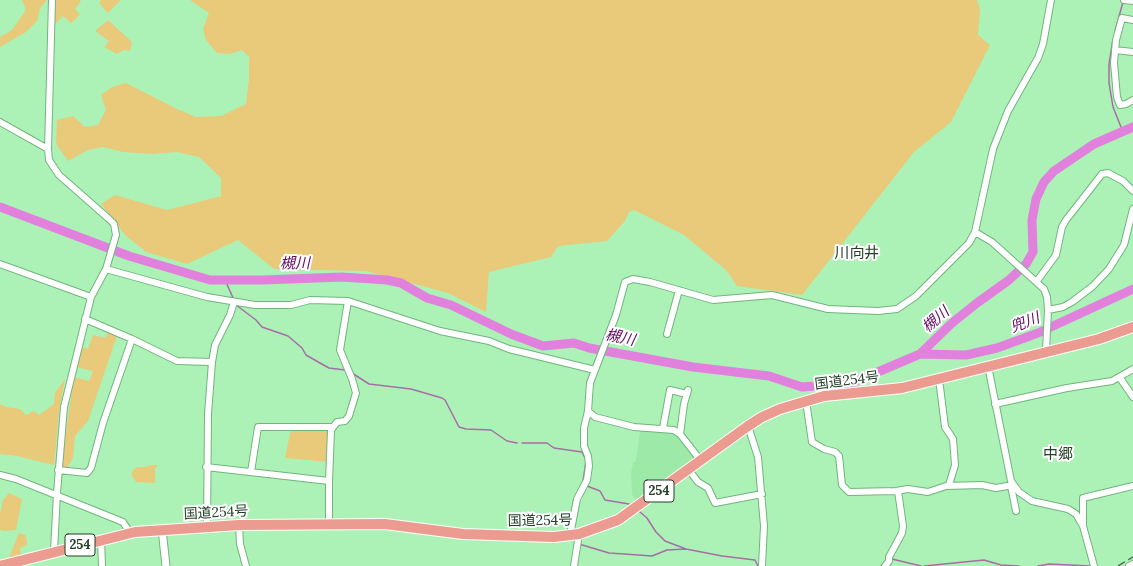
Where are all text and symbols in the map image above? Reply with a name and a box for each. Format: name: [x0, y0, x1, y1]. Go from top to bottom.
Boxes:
district label: 川向井: [835, 245, 879, 263]
water label: 槻川: [280, 255, 310, 273]
water label: 槻川: [919, 303, 953, 337]
water label: 兜川: [1008, 309, 1042, 337]
water label: 槻川: [604, 326, 636, 350]
street label: 国道254号: [814, 369, 880, 393]
district label: 中郷: [1043, 446, 1073, 464]
road number: 254: [644, 480, 674, 502]
street label: 国道254号: [183, 503, 249, 523]
street label: 国道254号: [507, 512, 573, 530]
road number: 254: [65, 534, 95, 556]

